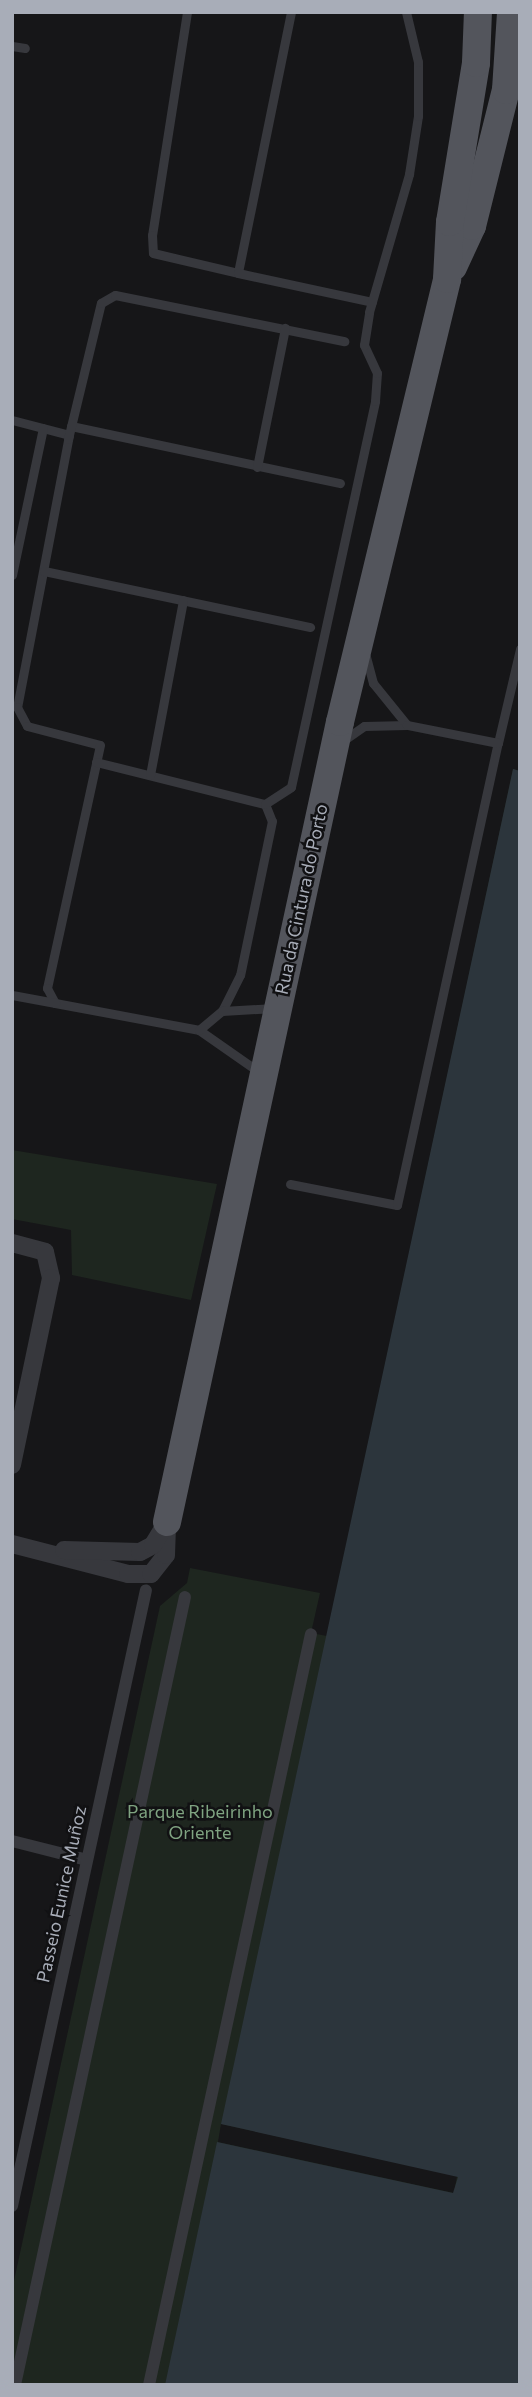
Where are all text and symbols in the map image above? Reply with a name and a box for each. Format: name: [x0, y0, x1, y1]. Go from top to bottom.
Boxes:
street label: Rua da Cintura do Porto: [270, 802, 332, 996]
park label: Parque Ribeirinho Oriente: [127, 1801, 273, 1843]
street label: Passeio Eunice Muñoz: [32, 1804, 90, 1984]

